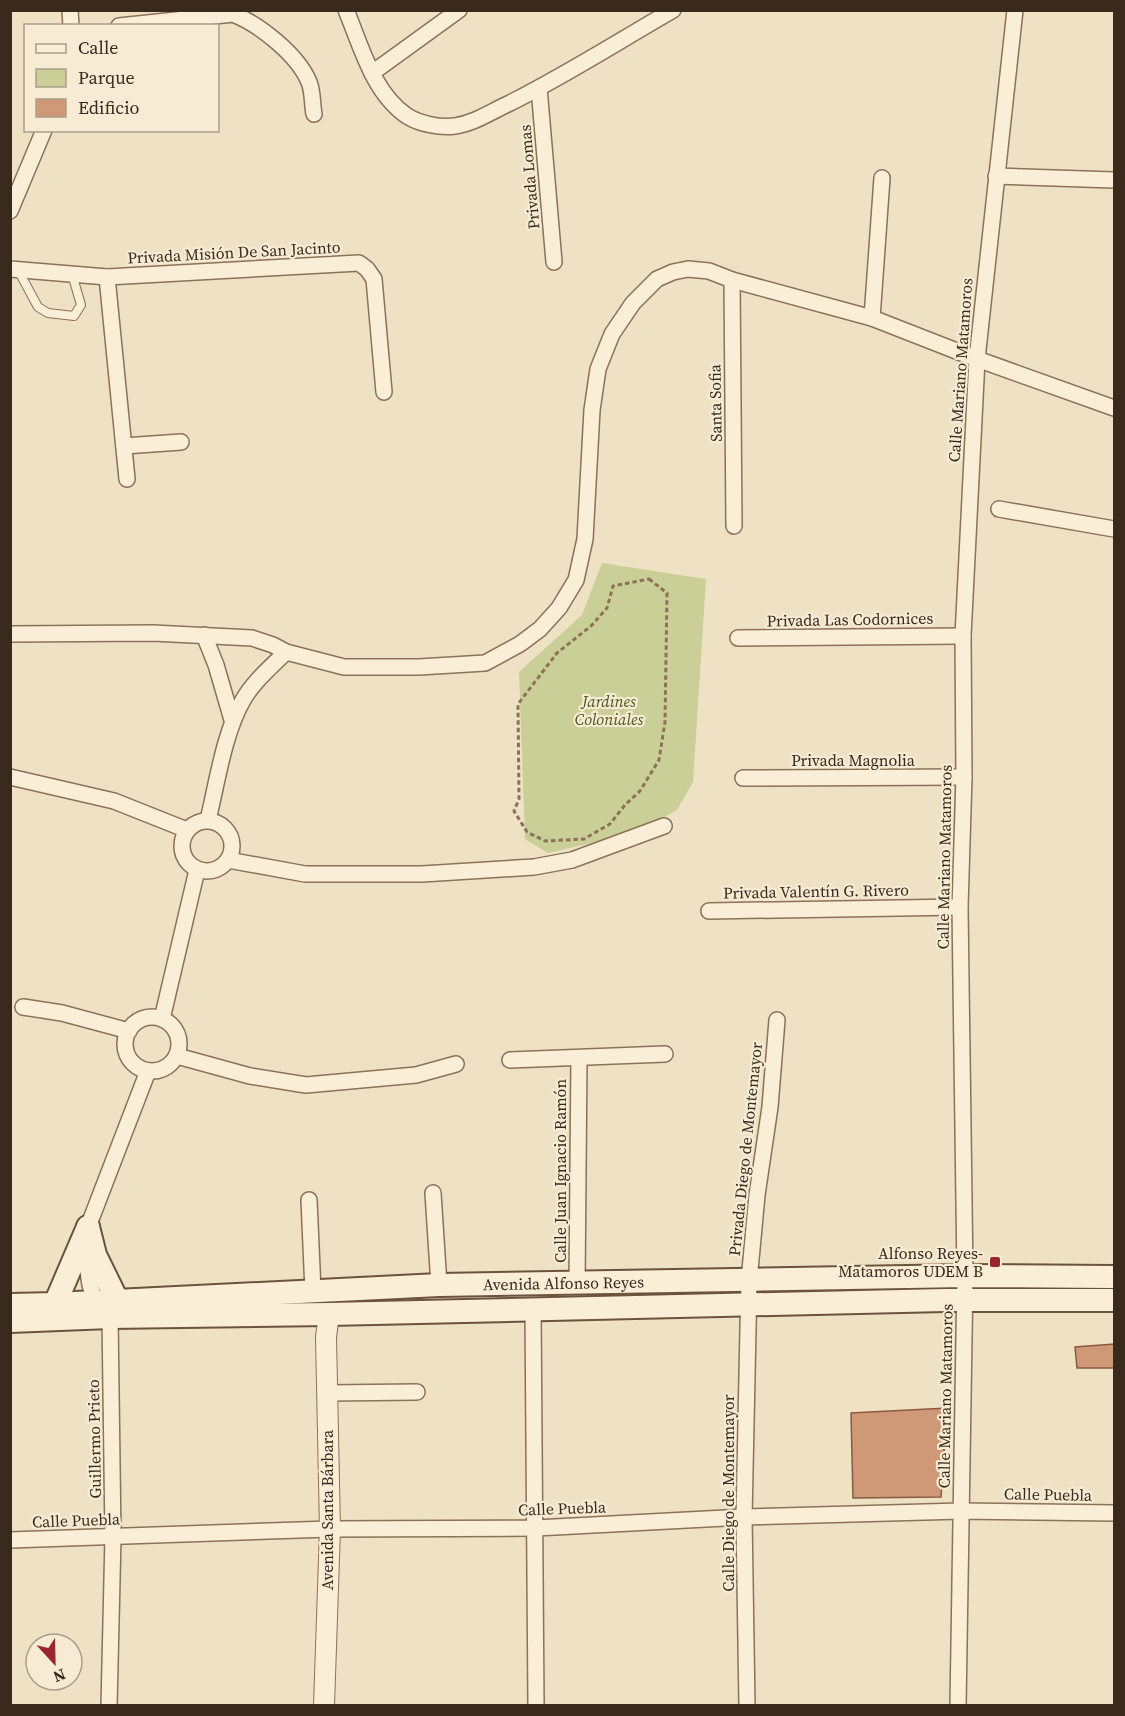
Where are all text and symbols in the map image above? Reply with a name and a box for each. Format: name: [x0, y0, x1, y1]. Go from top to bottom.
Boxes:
legend: [24, 24, 219, 132]
text: Calle: [78, 35, 118, 60]
text: Parque: [78, 65, 135, 90]
text: Edificio: [78, 95, 139, 120]
street label: Privada Lomas: [513, 124, 545, 230]
street label: Privada Misión De San Jacinto: [127, 235, 341, 269]
street label: Calle Mariano Matamoros: [943, 277, 977, 463]
street label: Santa Sofia: [703, 363, 727, 442]
street label: Privada Las Codornices: [767, 607, 934, 631]
park label: Jardines Coloniales: [575, 690, 643, 730]
street label: Privada Magnolia: [791, 749, 916, 771]
street label: Calle Mariano Matamoros: [931, 764, 957, 950]
street label: Privada Valentín G. Rivero: [723, 878, 909, 904]
street label: Privada Diego de Montemayor: [723, 1041, 767, 1257]
street label: Calle Juan Ignacio Ramón: [549, 1079, 571, 1263]
place label: Alfonso Reyes- Matamoros UDEM B: [838, 1242, 983, 1282]
marker: Alfonso Reyes- Matamoros UDEM B: [988, 1255, 1002, 1269]
street label: Avenida Alfonso Reyes: [483, 1270, 644, 1295]
street label: Calle Mariano Matamoros: [932, 1303, 958, 1489]
street label: Guillermo Prieto: [82, 1379, 106, 1499]
street label: Calle Diego de Montemayor: [717, 1394, 739, 1592]
street label: Avenida Santa Bárbara: [316, 1429, 338, 1590]
street label: Calle Puebla: [1004, 1482, 1093, 1506]
street label: Calle Puebla: [518, 1495, 607, 1521]
street label: Calle Puebla: [32, 1507, 121, 1533]
north arrow: [24, 1632, 84, 1692]
text: N: [50, 1664, 69, 1688]

